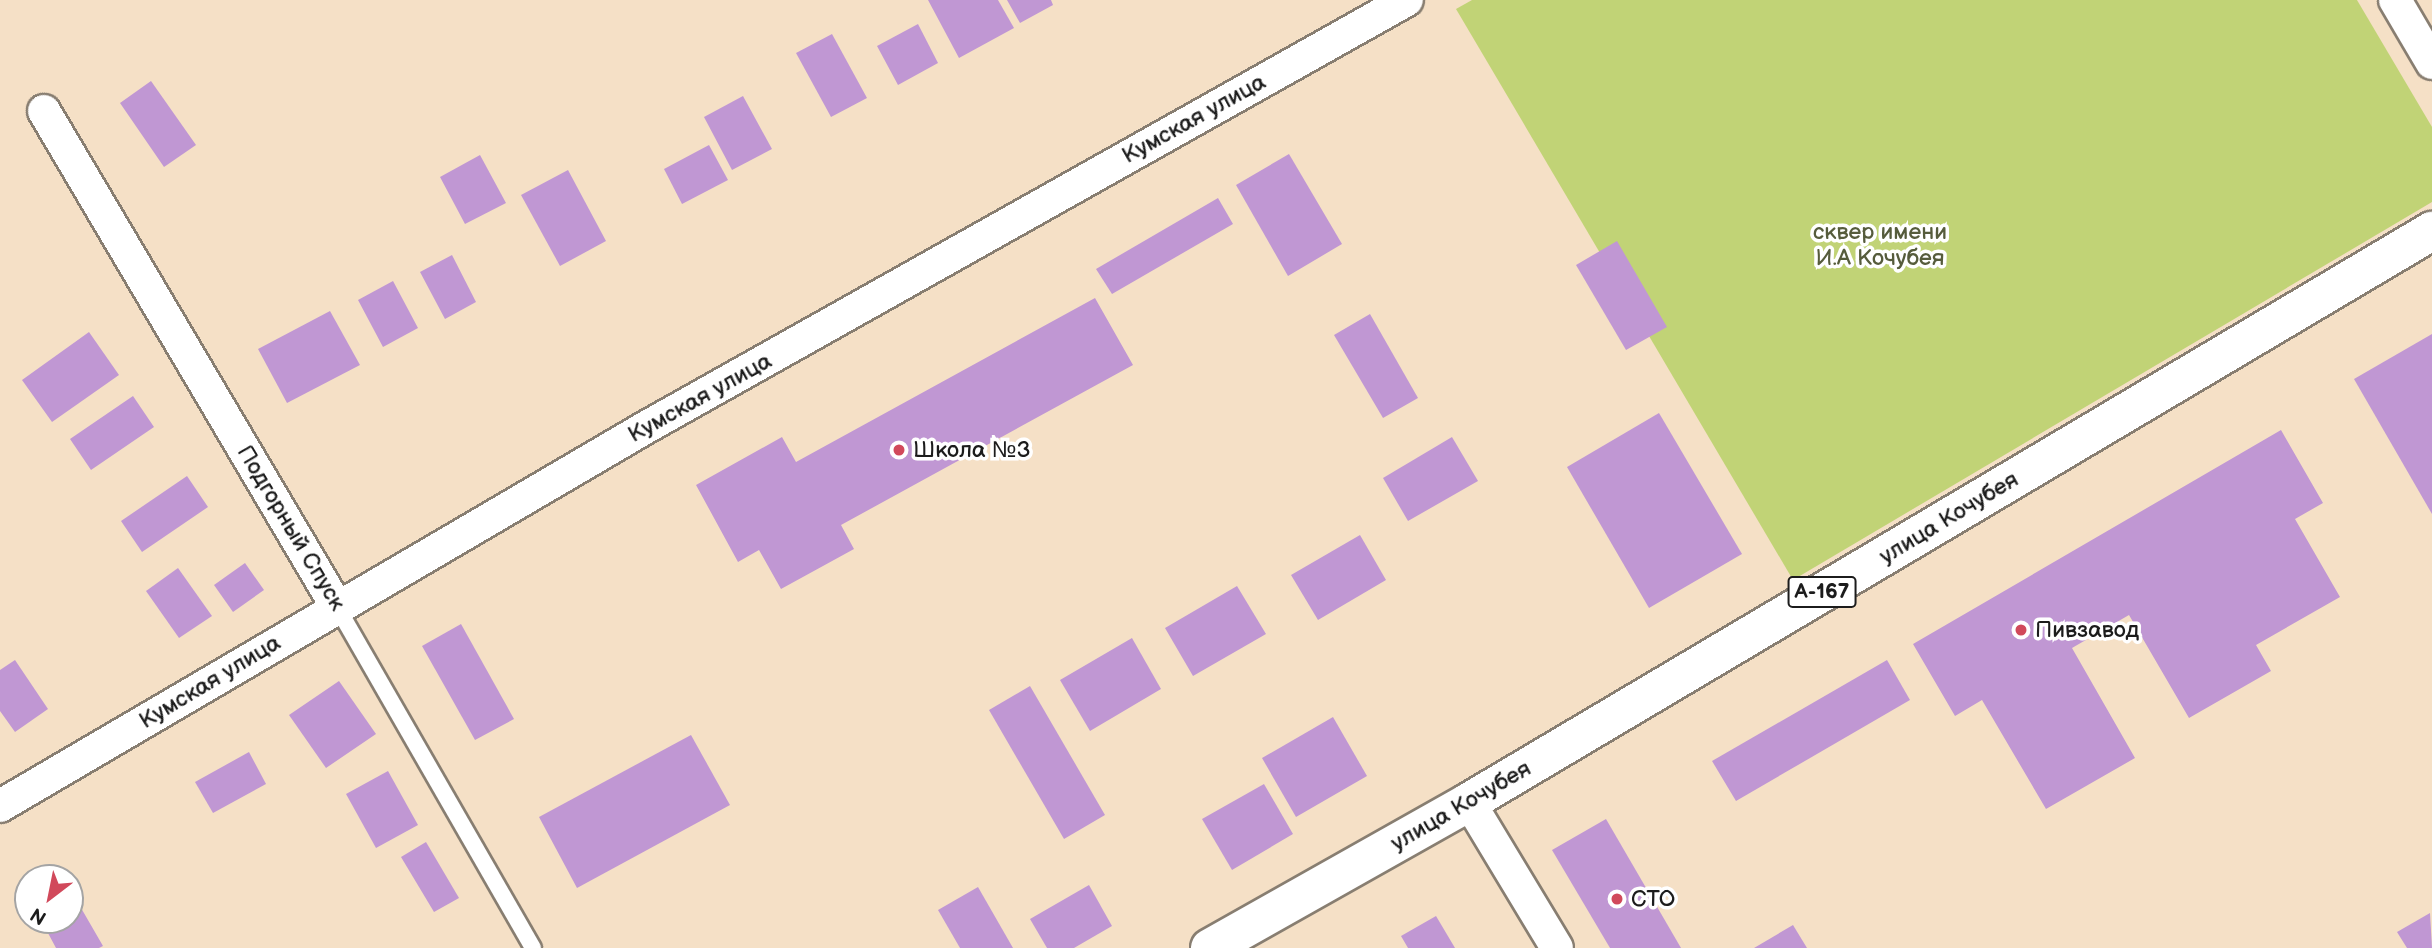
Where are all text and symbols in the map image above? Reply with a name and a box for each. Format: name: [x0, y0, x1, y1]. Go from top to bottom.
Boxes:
street label: Кумская улица: [1117, 68, 1271, 170]
park label: сквер имени И.А Кочубея: [1813, 218, 1947, 272]
street label: Кумская улица: [623, 347, 777, 449]
place label: Школа №3: [913, 436, 1031, 464]
street label: Подгорный Спуск: [231, 440, 351, 616]
marker: Школа №3: [891, 442, 907, 458]
street label: улица Кочубея: [1874, 466, 2024, 570]
road number: А-167: [1787, 574, 1857, 610]
place label: Пивзавод: [2035, 616, 2139, 644]
marker: Пивзавод: [2013, 622, 2029, 638]
street label: Кумская улица: [134, 629, 286, 735]
street label: улица Кочубея: [1386, 755, 1536, 857]
north arrow: [14, 864, 84, 934]
place label: СТО: [1631, 885, 1675, 913]
marker: СТО: [1609, 891, 1625, 907]
text: N: [27, 902, 51, 929]

